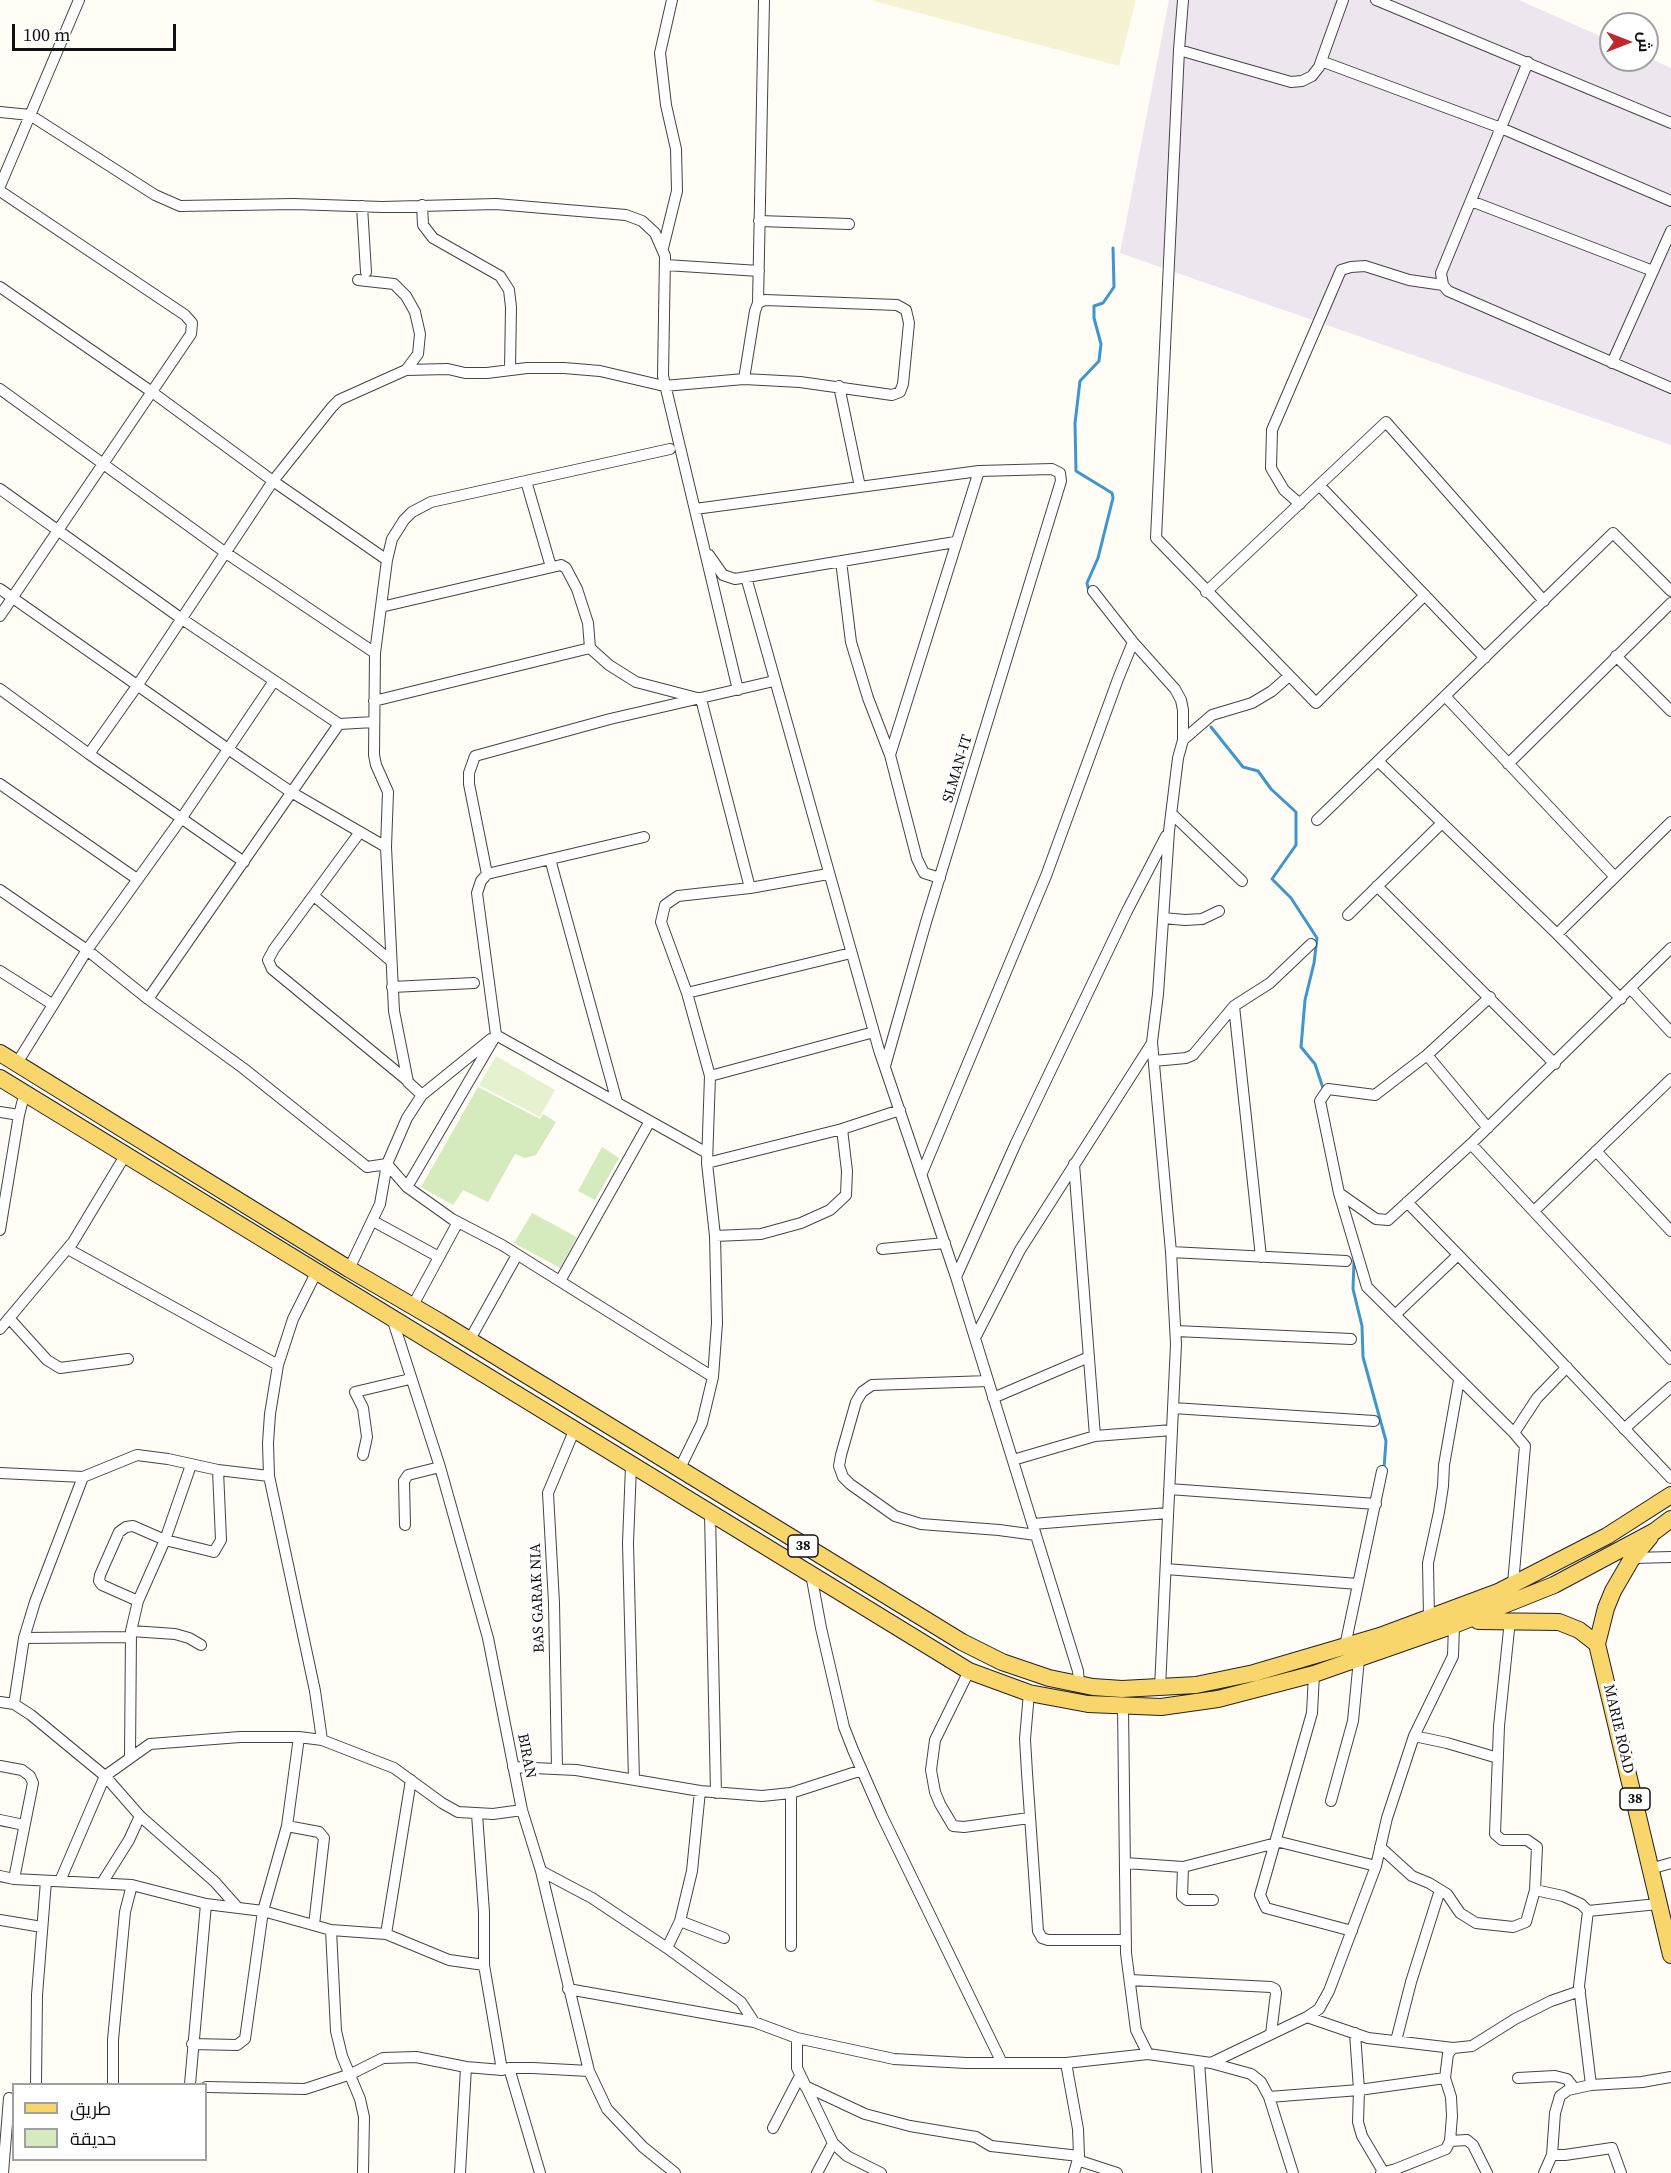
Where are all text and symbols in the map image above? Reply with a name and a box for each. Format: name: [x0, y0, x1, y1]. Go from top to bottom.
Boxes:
scale bar: [15, 12, 178, 50]
north arrow: [1599, 12, 1659, 72]
text: 100 m: [23, 22, 70, 47]
text: ش: [1634, 32, 1656, 52]
street label: SLMAN-IT: [939, 733, 977, 805]
road number: 38: [788, 1535, 818, 1557]
street label: BAS GARAK NIA: [527, 1543, 549, 1653]
street label: MARIE ROAD: [1599, 1683, 1637, 1775]
street label: BIRAN: [513, 1732, 539, 1780]
road number: 38: [1620, 1788, 1650, 1810]
legend: [12, 2083, 207, 2161]
text: طريق: [70, 2096, 111, 2121]
text: حديقة: [70, 2126, 116, 2151]

